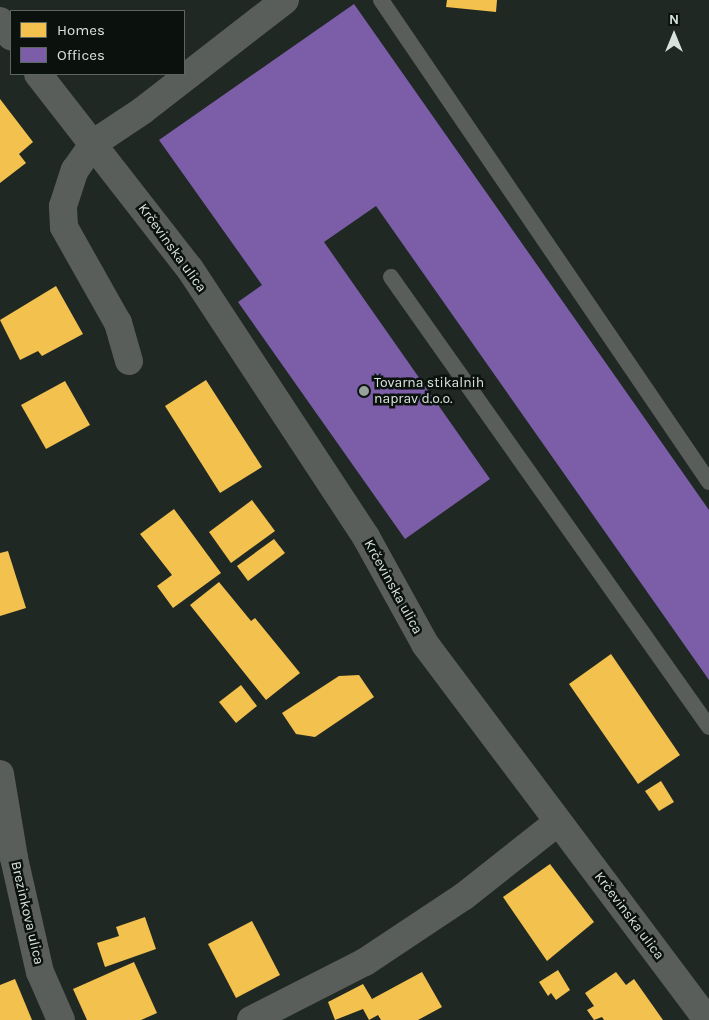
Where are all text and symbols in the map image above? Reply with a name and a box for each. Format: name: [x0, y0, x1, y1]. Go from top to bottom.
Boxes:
legend: [10, 10, 185, 75]
north arrow: [649, 10, 699, 60]
text: N: [669, 11, 679, 28]
text: Homes: [57, 21, 105, 39]
text: Offices: [57, 46, 105, 64]
street label: Krčevinska ulica: [134, 200, 210, 296]
place label: Tovarna stikalnih naprav d.o.o.: [374, 375, 484, 408]
marker: Tovarna stikalnih naprav d.o.o.: [358, 385, 370, 397]
street label: Krčevinska ulica: [360, 537, 426, 637]
street label: Brezinkova ulica: [7, 860, 47, 966]
street label: Krčevinska ulica: [591, 869, 667, 963]

